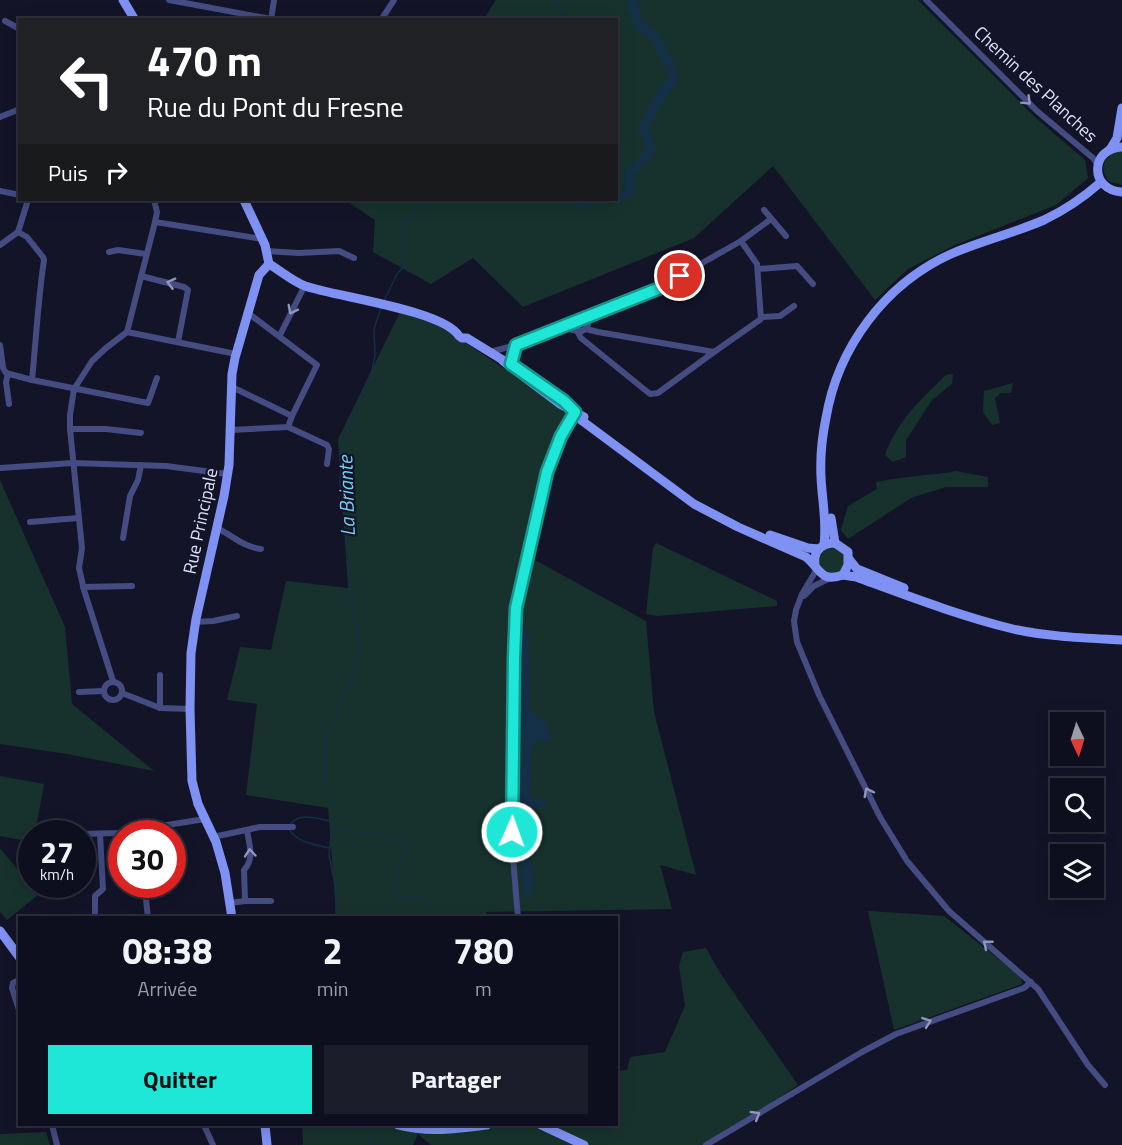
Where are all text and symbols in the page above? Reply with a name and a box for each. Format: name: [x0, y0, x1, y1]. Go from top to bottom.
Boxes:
street label: Chemin des Planches: [968, 19, 1104, 149]
text: 470 m: [147, 28, 262, 92]
icon: left: [48, 42, 126, 120]
text: Rue du Pont du Fresne: [147, 86, 404, 127]
one-way arrow: [1020, 93, 1031, 104]
text: Puis: [48, 156, 88, 190]
icon: right: [100, 156, 133, 189]
pin: [654, 250, 705, 301]
icon: arrive: [663, 259, 696, 292]
one-way arrow: [166, 278, 176, 291]
one-way arrow: [288, 304, 299, 315]
water label: La Briante: [329, 454, 363, 537]
street label: Rue Principale: [176, 466, 224, 576]
north arrow: [1050, 712, 1104, 766]
map controls: [1050, 712, 1104, 898]
button: search: [1050, 778, 1104, 832]
one-way arrow: [864, 788, 875, 799]
position arrow: [480, 800, 544, 864]
speed limit sign: 30: [108, 820, 186, 898]
text: 27: [40, 829, 74, 875]
button: layers: [1050, 844, 1104, 898]
one-way arrow: [244, 848, 257, 857]
text: km/h: [40, 863, 74, 886]
text: 08:38: [122, 923, 212, 978]
text: 2: [323, 923, 343, 978]
text: 780: [453, 923, 514, 978]
one-way arrow: [983, 941, 994, 952]
text: Arrivée: [137, 973, 197, 1004]
text: min: [317, 973, 349, 1004]
text: m: [475, 973, 492, 1004]
one-way arrow: [921, 1017, 932, 1029]
button: Quitter: [48, 1045, 312, 1114]
button: Partager: [324, 1045, 588, 1114]
one-way arrow: [750, 1111, 760, 1122]

